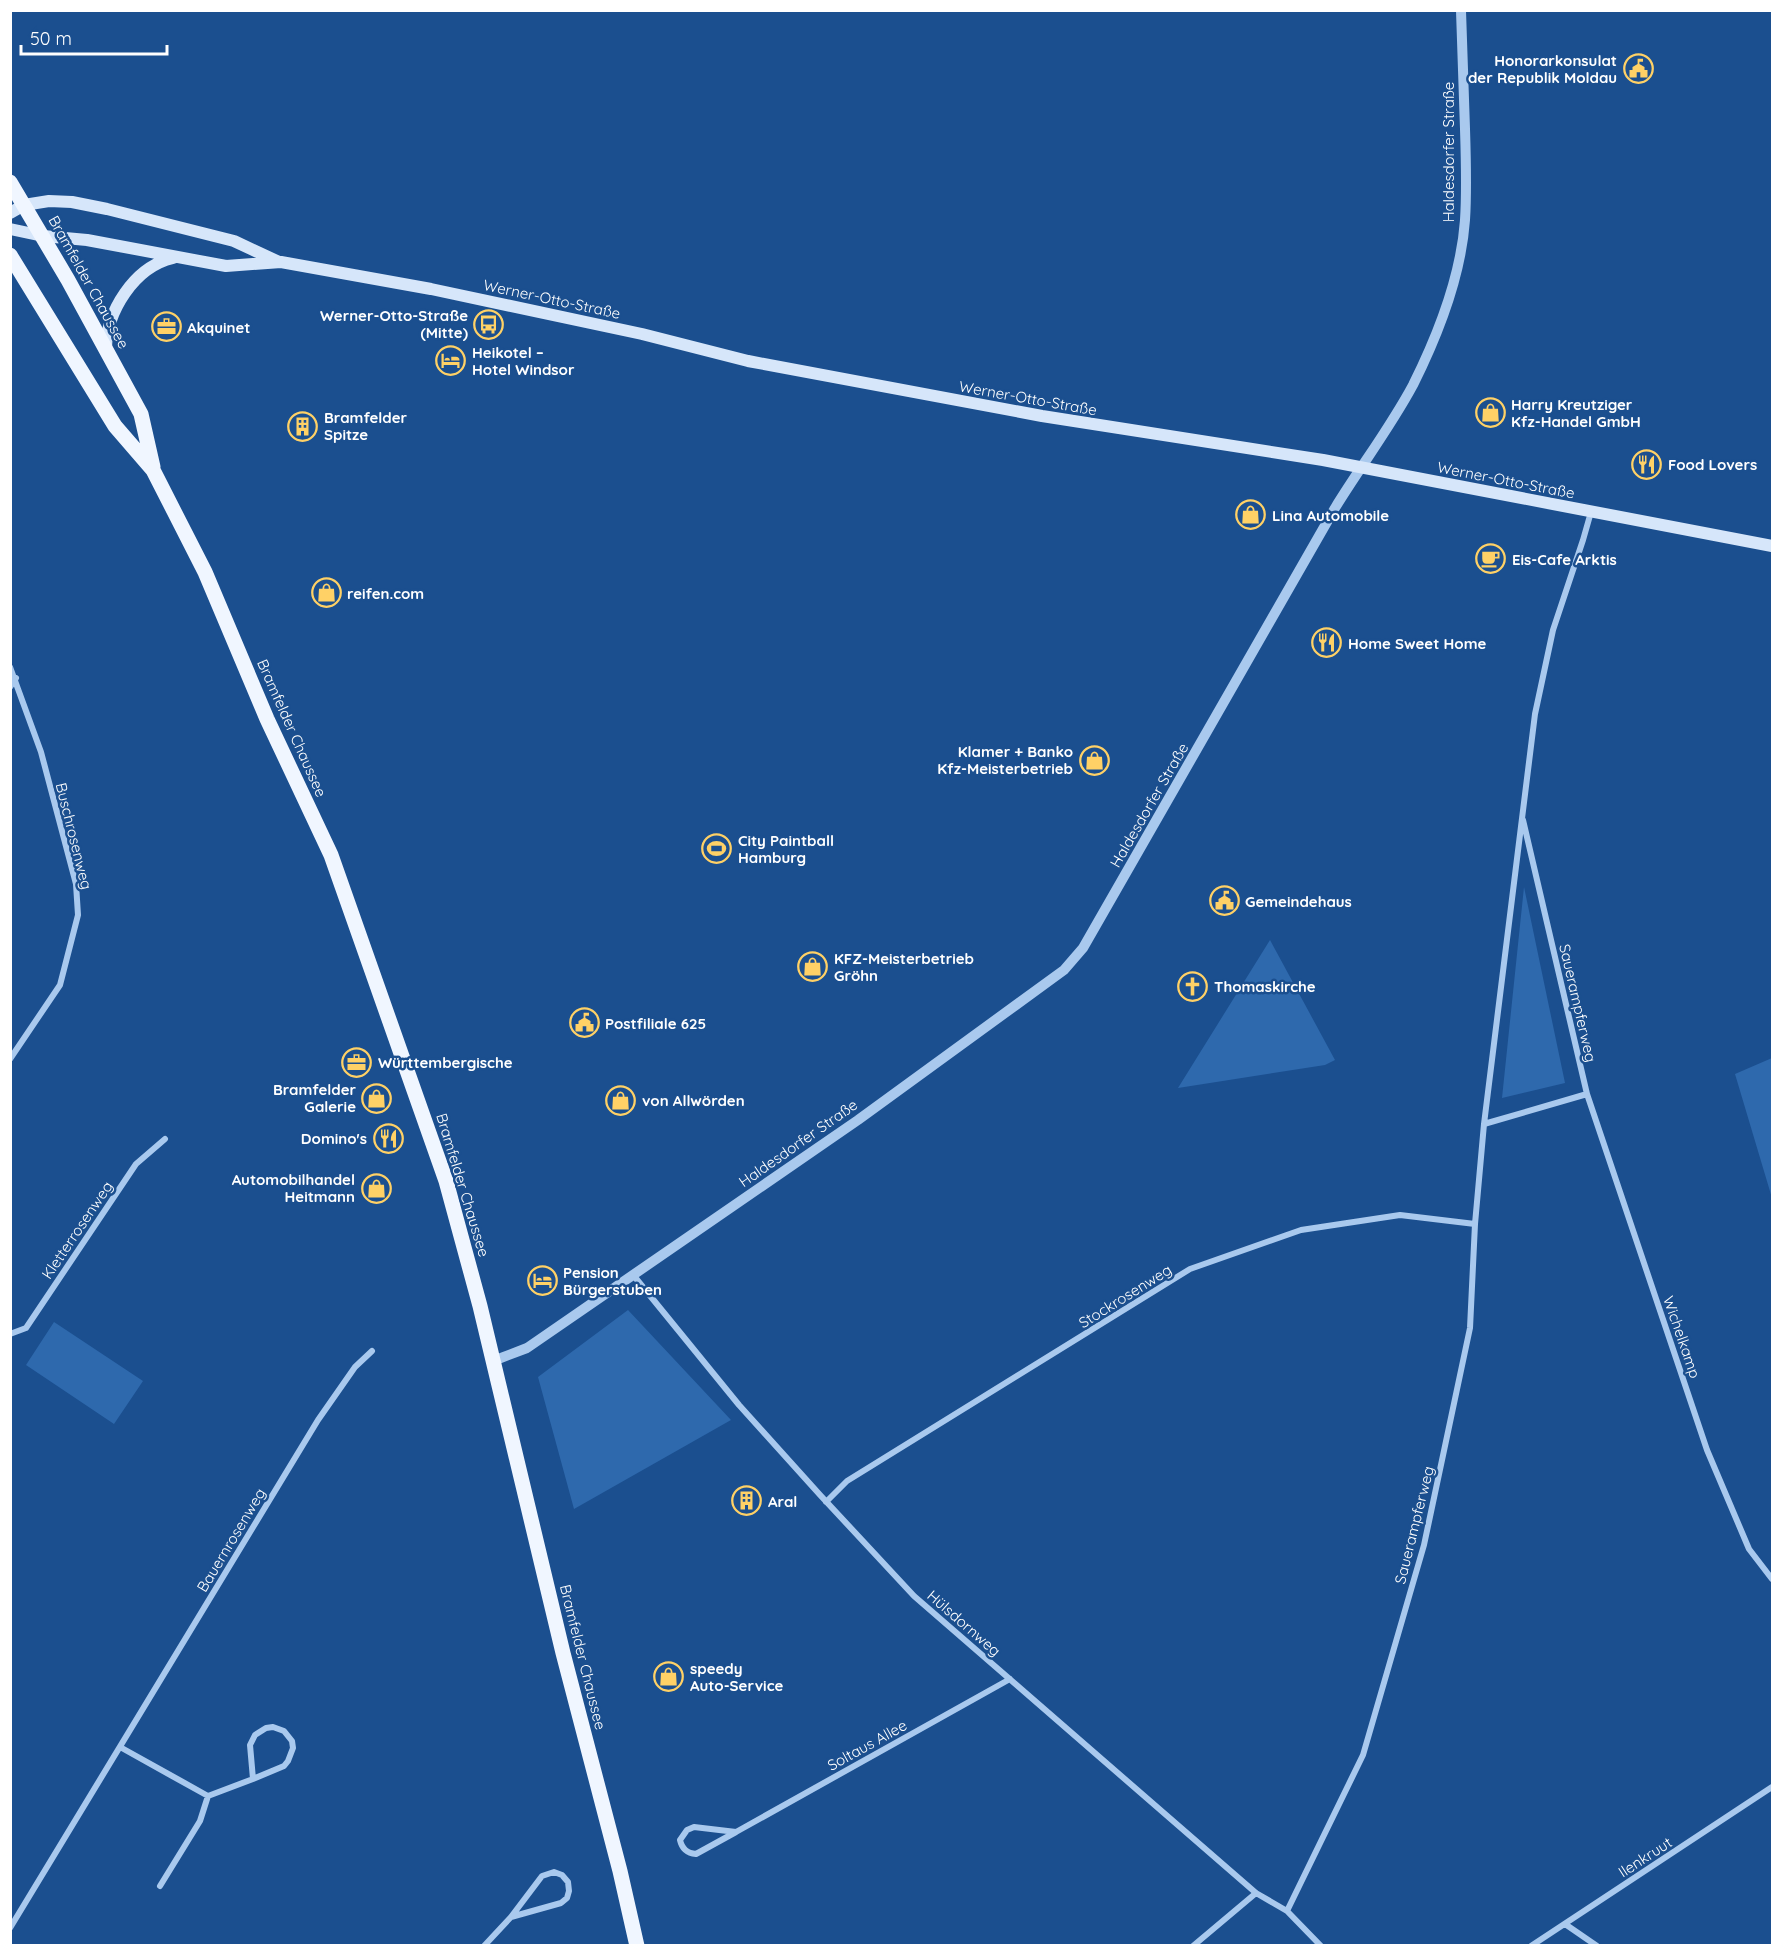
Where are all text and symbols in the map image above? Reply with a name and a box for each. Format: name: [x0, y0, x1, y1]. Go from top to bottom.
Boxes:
scale bar: [21, 18, 166, 56]
text: 50 m: [30, 27, 72, 50]
place label: Honorarkonsulat der Republik Moldau: [1468, 51, 1617, 87]
public building icon: Honorarkonsulat der Republik Moldau: [1622, 53, 1654, 85]
street label: Haldesdorfer Straße: [1439, 82, 1458, 222]
street label: Bramfelder Chaussee: [45, 212, 133, 352]
street label: Werner-Otto-Straße: [482, 275, 622, 323]
place label: Werner-Otto-Straße (Mitte): [320, 306, 468, 342]
bus stop icon: Werner-Otto-Straße (Mitte): [473, 308, 505, 340]
office icon: Akquinet: [150, 311, 182, 343]
place label: Akquinet: [187, 318, 250, 337]
place label: Heikotel – Hotel Windsor: [472, 343, 575, 379]
hotel icon: Heikotel – Hotel Windsor: [435, 345, 467, 377]
street label: Werner-Otto-Straße: [958, 377, 1098, 419]
place label: Harry Kreutziger Kfz-Handel GmbH: [1511, 395, 1641, 431]
shop icon: Harry Kreutziger Kfz-Handel GmbH: [1474, 397, 1506, 429]
place label: Bramfelder Spitze: [324, 408, 408, 444]
building icon: Bramfelder Spitze: [287, 410, 319, 442]
restaurant icon: Food Lovers: [1631, 448, 1663, 480]
place label: Food Lovers: [1668, 455, 1757, 474]
street label: Werner-Otto-Straße: [1436, 457, 1576, 503]
shop icon: Lina Automobile: [1235, 499, 1267, 531]
place label: Lina Automobile: [1272, 506, 1389, 525]
cafe icon: Eis-Cafe Arktis: [1475, 543, 1507, 575]
place label: Eis-Cafe Arktis: [1512, 550, 1617, 569]
shop icon: reifen.com: [310, 577, 342, 609]
place label: reifen.com: [347, 584, 424, 603]
restaurant icon: Home Sweet Home: [1311, 627, 1343, 659]
place label: Home Sweet Home: [1348, 634, 1487, 653]
street label: Bramfelder Chaussee: [253, 656, 331, 800]
street label: Haldesdorfer Straße: [1106, 739, 1192, 871]
place label: Klamer + Banko Kfz-Meisterbetrieb: [937, 742, 1073, 778]
shop icon: Klamer + Banko Kfz-Meisterbetrieb: [1078, 744, 1110, 776]
street label: Buschrosenweg: [52, 781, 96, 891]
place label: City Paintball Hamburg: [738, 831, 834, 867]
sports icon: City Paintball Hamburg: [701, 833, 733, 865]
public building icon: Gemeindehaus: [1208, 885, 1240, 917]
place label: Gemeindehaus: [1245, 892, 1352, 911]
street label: Sauerampferweg: [1555, 942, 1601, 1064]
place label: KFZ-Meisterbetrieb Gröhn: [834, 949, 974, 985]
shop icon: KFZ-Meisterbetrieb Gröhn: [797, 951, 829, 983]
church icon: Thomaskirche: [1177, 970, 1209, 1002]
place label: Thomaskirche: [1214, 977, 1316, 996]
public building icon: Postfiliale 625: [568, 1007, 600, 1039]
place label: Postfiliale 625: [605, 1014, 706, 1033]
office icon: Württembergische: [341, 1046, 373, 1078]
place label: Württembergische: [378, 1053, 513, 1072]
place label: Bramfelder Galerie: [273, 1080, 356, 1116]
shop icon: Bramfelder Galerie: [361, 1082, 393, 1114]
shop icon: von Allwörden: [605, 1084, 637, 1116]
place label: von Allwörden: [642, 1091, 745, 1110]
street label: Haldesdorfer Straße: [735, 1095, 861, 1191]
street label: Bramfelder Chaussee: [432, 1111, 494, 1259]
restaurant icon: Domino's: [372, 1122, 404, 1154]
place label: Domino's: [301, 1129, 367, 1148]
place label: Automobilhandel Heitmann: [232, 1170, 355, 1206]
shop icon: Automobilhandel Heitmann: [360, 1172, 392, 1204]
street label: Kletterrosenweg: [37, 1177, 117, 1283]
street label: Stockrosenweg: [1075, 1260, 1175, 1332]
place label: Pension Bürgerstuben: [563, 1263, 662, 1299]
hotel icon: Pension Bürgerstuben: [526, 1265, 558, 1297]
street label: Wichelkamp: [1659, 1293, 1705, 1381]
street label: Sauerampferweg: [1390, 1464, 1438, 1586]
street label: Bauernrosenweg: [192, 1485, 270, 1595]
building icon: Aral: [731, 1485, 763, 1517]
place label: Aral: [768, 1492, 797, 1511]
street label: Bramfelder Chaussee: [556, 1582, 610, 1732]
street label: Hülsdornweg: [923, 1586, 1005, 1660]
place label: speedy Auto-Service: [690, 1659, 783, 1695]
shop icon: speedy Auto-Service: [653, 1661, 685, 1693]
street label: Soltaus Allee: [824, 1715, 910, 1775]
street label: Ilenkruut: [1615, 1833, 1675, 1881]

